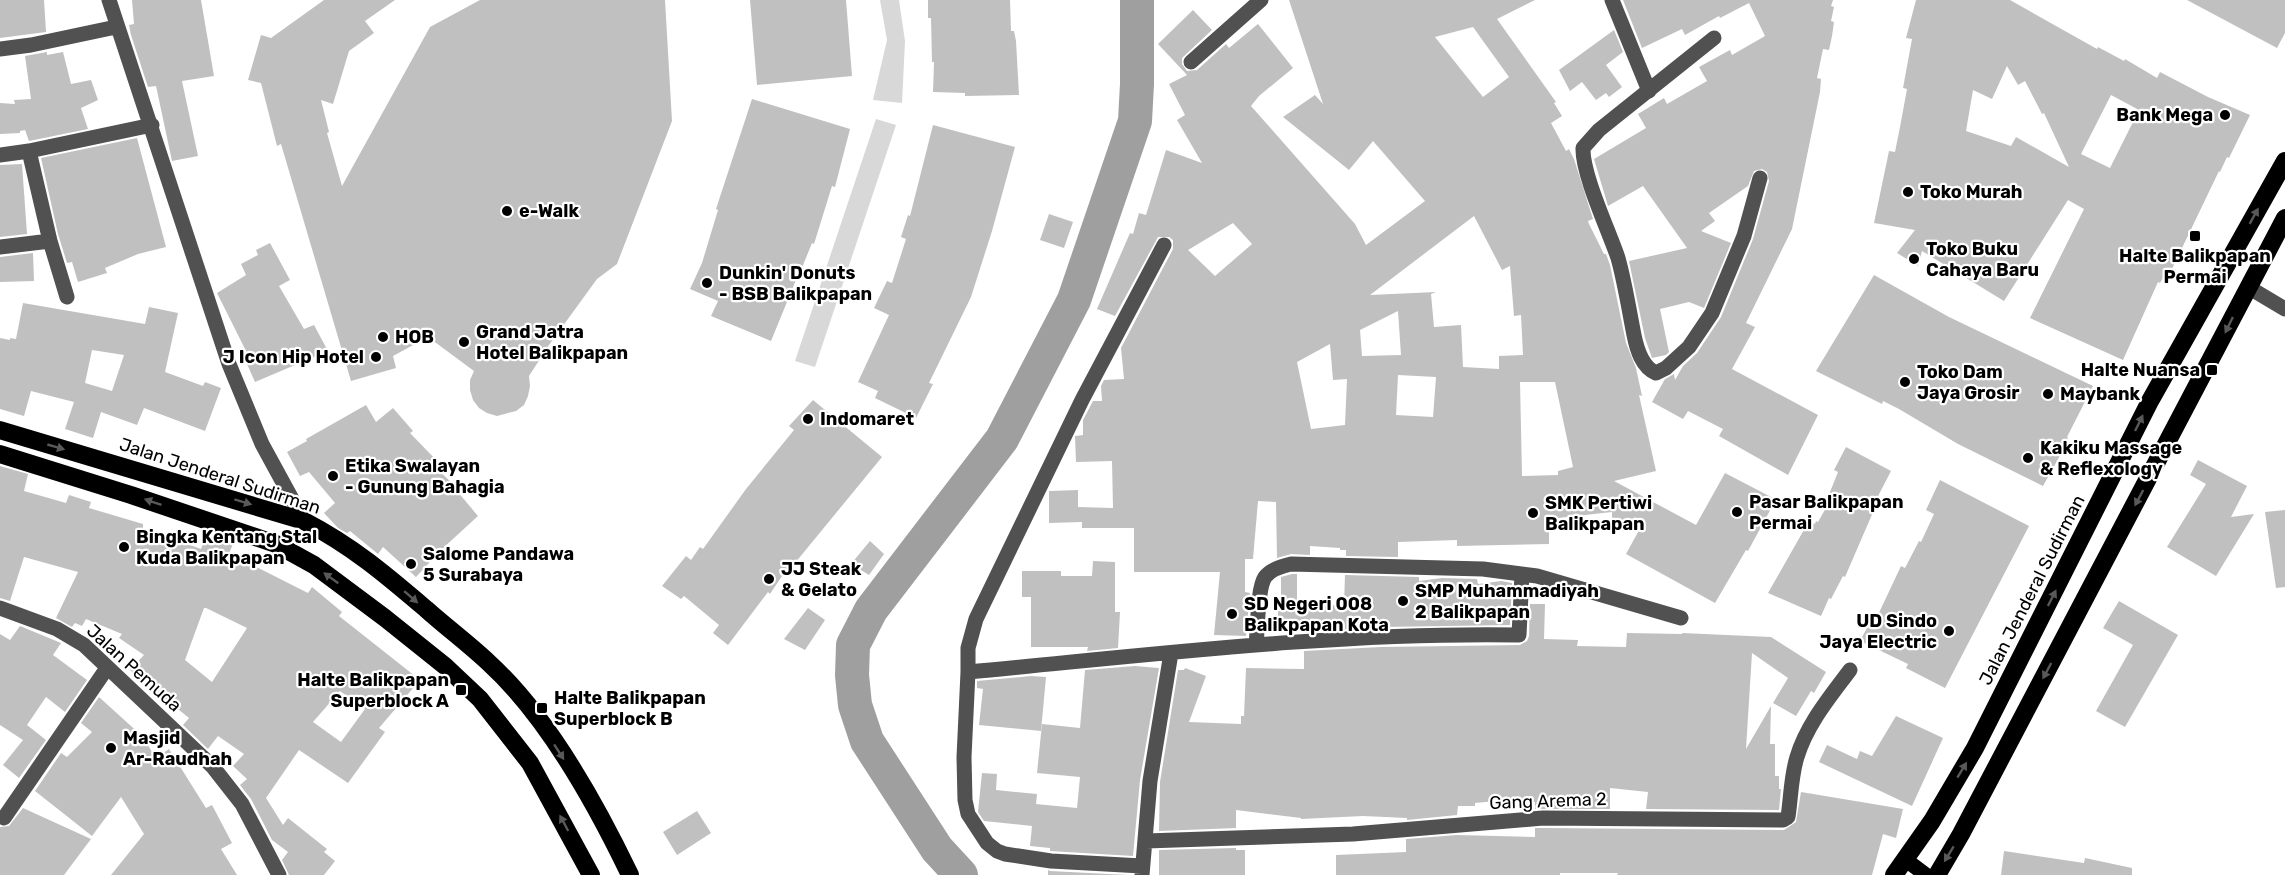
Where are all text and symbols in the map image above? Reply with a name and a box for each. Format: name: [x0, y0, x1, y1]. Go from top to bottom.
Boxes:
place label: Bank Mega: [2116, 104, 2213, 126]
marker: Bank Mega: [2218, 108, 2232, 122]
place label: Toko Murah: [1920, 181, 2022, 203]
marker: Toko Murah: [1901, 185, 1915, 199]
place label: e-Walk: [519, 200, 579, 222]
marker: e-Walk: [500, 204, 514, 218]
one-way arrow: [2249, 207, 2259, 224]
marker: Halte Balikpapan Permai: [2188, 229, 2202, 243]
place label: Toko Buku Cahaya Baru: [1926, 238, 2039, 281]
place label: Halte Balikpapan Permai: [2119, 245, 2271, 288]
marker: Toko Buku Cahaya Baru: [1907, 252, 1921, 266]
place label: Dunkin' Donuts - BSB Balikpapan: [719, 262, 872, 305]
marker: Dunkin' Donuts - BSB Balikpapan: [700, 276, 714, 290]
one-way arrow: [2224, 317, 2234, 334]
place label: Grand Jatra Hotel Balikpapan: [476, 321, 628, 364]
place label: HOB: [395, 326, 434, 348]
marker: HOB: [376, 330, 390, 344]
marker: Grand Jatra Hotel Balikpapan: [457, 335, 471, 349]
place label: J Icon Hip Hotel: [223, 346, 364, 368]
marker: J Icon Hip Hotel: [369, 350, 383, 364]
place label: Halte Nuansa: [2081, 359, 2200, 381]
place label: Toko Dam Jaya Grosir: [1917, 361, 2019, 404]
marker: Halte Nuansa: [2205, 363, 2219, 377]
marker: Toko Dam Jaya Grosir: [1898, 375, 1912, 389]
place label: Maybank: [2060, 383, 2141, 405]
marker: Maybank: [2041, 387, 2055, 401]
place label: Indomaret: [820, 408, 914, 430]
marker: Indomaret: [801, 412, 815, 426]
one-way arrow: [2135, 415, 2144, 432]
street label: Jalan Jenderal Sudirman: [117, 433, 323, 519]
place label: Kakiku Massage & Reflexology: [2040, 437, 2182, 480]
one-way arrow: [47, 443, 65, 452]
marker: Kakiku Massage & Reflexology: [2021, 451, 2035, 465]
place label: Etika Swalayan - Gunung Bahagia: [345, 455, 505, 498]
marker: Etika Swalayan - Gunung Bahagia: [326, 469, 340, 483]
one-way arrow: [2134, 490, 2143, 507]
place label: Pasar Balikpapan Permai: [1749, 491, 1903, 534]
street label: Jalan Jenderal Sudirman: [1974, 491, 2090, 689]
place label: SMK Pertiwi Balikpapan: [1545, 492, 1652, 535]
one-way arrow: [144, 497, 162, 507]
one-way arrow: [234, 498, 252, 507]
marker: Pasar Balikpapan Permai: [1730, 505, 1744, 519]
marker: SMK Pertiwi Balikpapan: [1526, 506, 1540, 520]
place label: Bingka Kentang Stal Kuda Balikpapan: [136, 526, 317, 569]
marker: Bingka Kentang Stal Kuda Balikpapan: [117, 540, 131, 554]
place label: Salome Pandawa 5 Surabaya: [423, 543, 574, 586]
marker: Salome Pandawa 5 Surabaya: [404, 557, 418, 571]
place label: JJ Steak & Gelato: [781, 558, 862, 601]
marker: JJ Steak & Gelato: [762, 572, 776, 586]
one-way arrow: [324, 573, 339, 585]
place label: SMP Muhammadiyah 2 Balikpapan: [1415, 580, 1599, 623]
one-way arrow: [2047, 589, 2057, 606]
one-way arrow: [403, 590, 418, 603]
place label: SD Negeri 008 Balikpapan Kota: [1244, 593, 1389, 636]
marker: SMP Muhammadiyah 2 Balikpapan: [1396, 594, 1410, 608]
marker: SD Negeri 008 Balikpapan Kota: [1225, 607, 1239, 621]
place label: UD Sindo Jaya Electric: [1820, 610, 1937, 653]
street label: Jalan Pemuda: [82, 620, 186, 716]
marker: UD Sindo Jaya Electric: [1942, 624, 1956, 638]
one-way arrow: [2043, 662, 2052, 679]
place label: Halte Balikpapan Superblock A: [297, 669, 449, 712]
marker: Halte Balikpapan Superblock A: [454, 683, 468, 697]
place label: Halte Balikpapan Superblock B: [554, 687, 706, 730]
marker: Halte Balikpapan Superblock B: [535, 701, 549, 715]
place label: Masjid Ar-Raudhah: [123, 727, 232, 770]
marker: Masjid Ar-Raudhah: [104, 741, 118, 755]
one-way arrow: [554, 743, 565, 760]
one-way arrow: [1956, 762, 1967, 778]
street label: Gang Arema 2: [1489, 788, 1607, 814]
one-way arrow: [559, 815, 569, 832]
one-way arrow: [1944, 846, 1954, 863]

